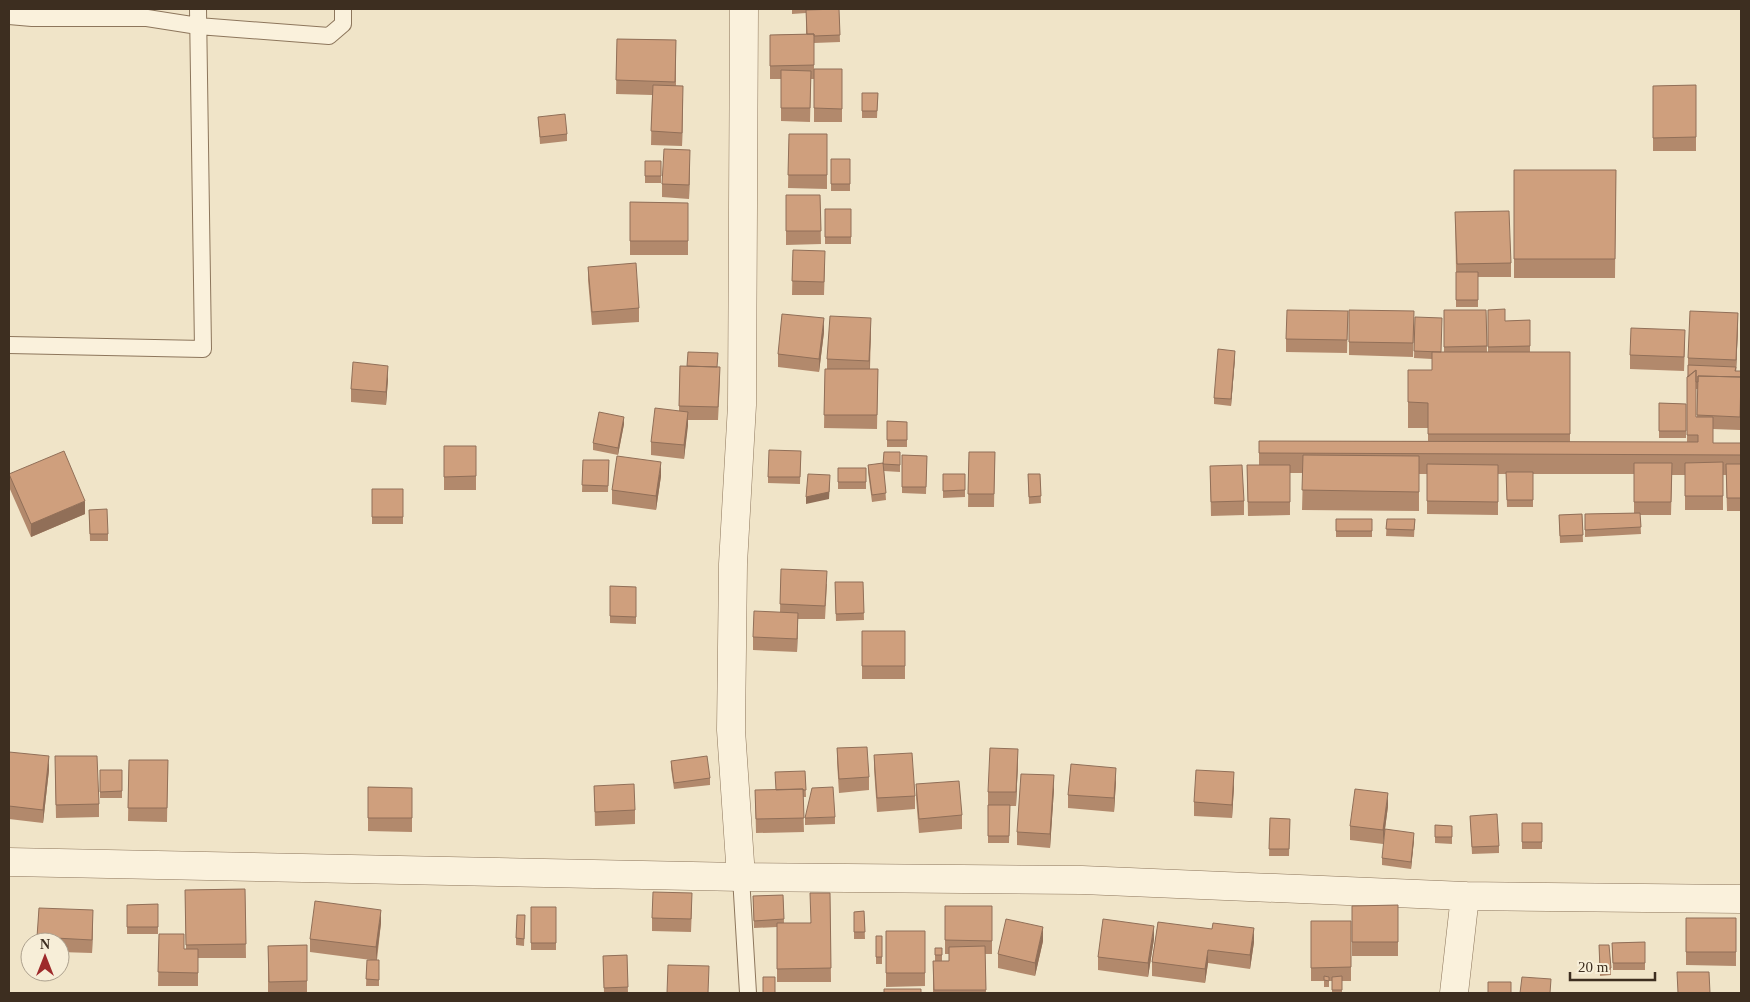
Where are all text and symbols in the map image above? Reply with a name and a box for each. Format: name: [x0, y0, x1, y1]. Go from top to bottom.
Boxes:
north arrow: [20, 932, 70, 982]
text: N: [40, 937, 50, 952]
scale bar: [1570, 950, 1655, 982]
text: 20 m: [1578, 959, 1609, 975]

